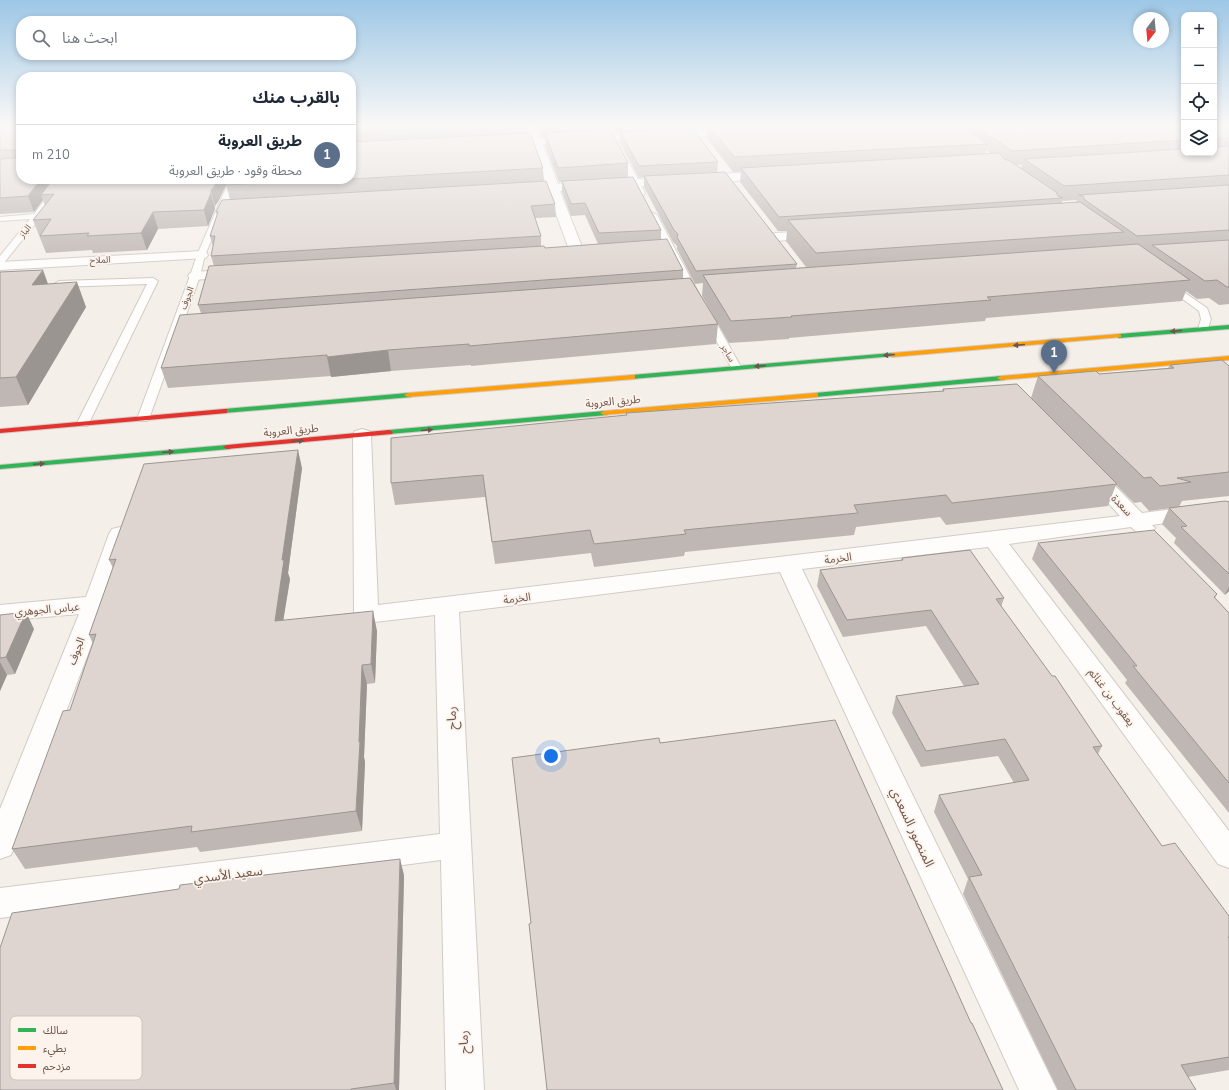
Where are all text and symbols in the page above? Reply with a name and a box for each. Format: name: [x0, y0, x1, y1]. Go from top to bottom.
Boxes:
north arrow: [1133, 12, 1169, 48]
map controls: [1181, 12, 1217, 156]
button: +: [1181, 12, 1217, 48]
search box: [16, 16, 356, 60]
icon: search: [30, 27, 52, 49]
text: ابحث هنا: [62, 28, 118, 48]
button: −: [1181, 48, 1217, 84]
button: locate: [1181, 84, 1217, 120]
text: بالقرب منك: [253, 86, 340, 109]
button: layers: [1181, 120, 1217, 156]
text: طريق العروبة: [218, 131, 302, 151]
text: 210 m: [32, 146, 70, 164]
text: 1: [323, 146, 331, 164]
text: محطة وقود · طريق العروبة: [169, 162, 302, 180]
street label: الباز: [15, 222, 34, 241]
street label: الملاح: [89, 253, 111, 268]
street label: الجوف: [177, 285, 197, 311]
one-way arrow: [1170, 328, 1182, 335]
pin: 1: [1041, 340, 1067, 373]
street label: ساجر: [718, 341, 738, 364]
one-way arrow: [1013, 341, 1025, 348]
one-way arrow: [883, 352, 895, 359]
one-way arrow: [754, 362, 766, 369]
street label: طريق العروبة: [585, 392, 641, 411]
street label: طريق العروبة: [263, 421, 319, 440]
one-way arrow: [421, 426, 433, 433]
one-way arrow: [292, 438, 304, 444]
one-way arrow: [162, 449, 174, 456]
one-way arrow: [33, 460, 45, 467]
street label: سعدة: [1108, 491, 1136, 520]
street label: الخرمة: [823, 549, 853, 568]
street label: الخرمة: [502, 589, 532, 608]
street label: عباس الجوهري: [14, 599, 81, 621]
street label: الجوف: [64, 635, 89, 667]
street label: يعقوب بن غنائم: [1084, 665, 1138, 730]
street label: رماح: [443, 706, 462, 730]
your location: [541, 746, 561, 766]
street label: المنصور السعدي: [885, 785, 938, 871]
street label: سعيد الأسدي: [192, 862, 264, 889]
legend: [10, 1016, 142, 1080]
text: سالك: [43, 1023, 68, 1038]
street label: رماح: [455, 1030, 474, 1054]
text: بطيء: [43, 1041, 66, 1058]
text: مزدحم: [43, 1059, 71, 1075]

